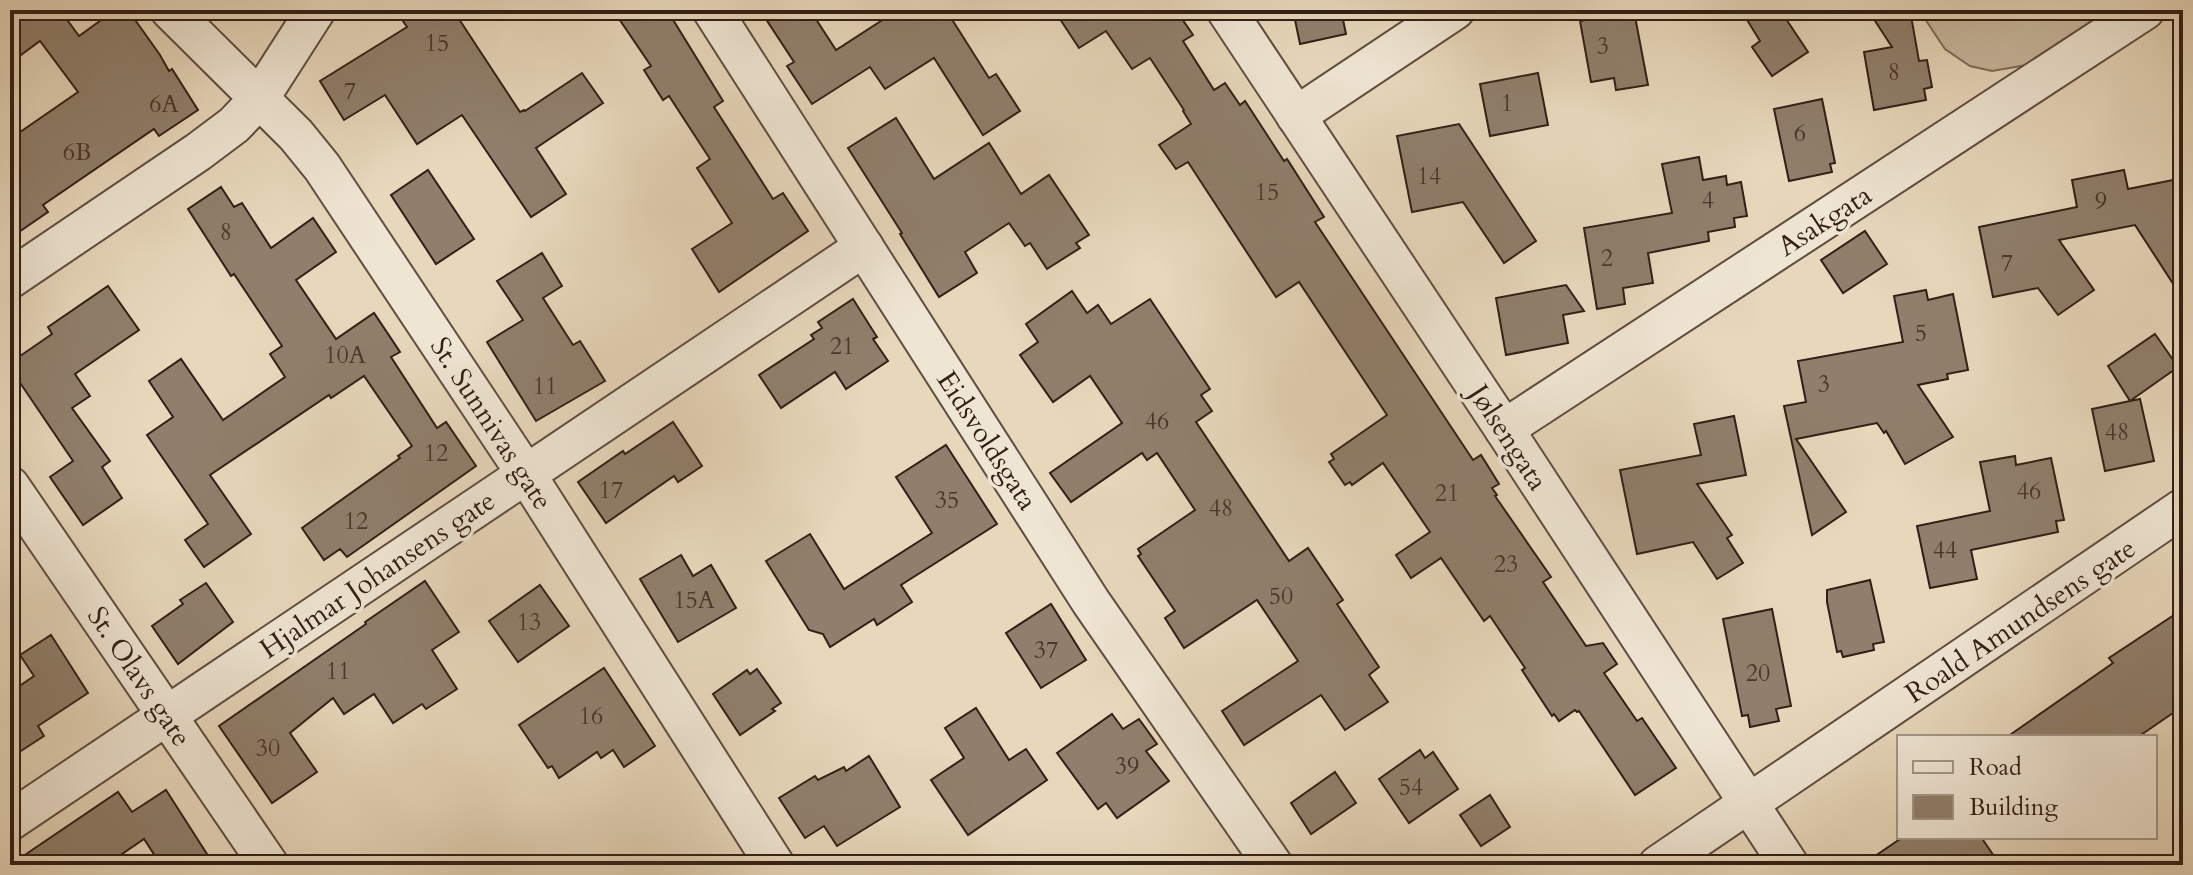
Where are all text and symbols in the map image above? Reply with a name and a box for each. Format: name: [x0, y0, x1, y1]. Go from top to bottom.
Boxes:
house number: 15: [425, 27, 449, 60]
house number: 3: [1597, 30, 1609, 63]
house number: 8: [1888, 56, 1900, 89]
house number: 7: [344, 75, 356, 108]
house number: 1: [1501, 87, 1513, 120]
house number: 6A: [149, 88, 180, 121]
house number: 6: [1794, 117, 1806, 150]
house number: 6B: [63, 136, 91, 169]
house number: 14: [1417, 160, 1441, 193]
house number: 15: [1255, 176, 1279, 209]
street label: Asakgata: [1770, 176, 1879, 265]
house number: 4: [1702, 184, 1714, 217]
house number: 9: [2095, 185, 2107, 218]
house number: 8: [220, 216, 232, 249]
house number: 2: [1601, 242, 1613, 275]
house number: 7: [2001, 247, 2013, 280]
house number: 5: [1915, 317, 1927, 350]
street label: St. Sunnivas gate: [421, 330, 561, 517]
house number: 21: [830, 330, 854, 363]
house number: 10A: [324, 339, 367, 372]
street label: Eidsvoldsgata: [928, 364, 1046, 518]
house number: 3: [1818, 368, 1830, 401]
house number: 11: [533, 370, 557, 403]
street label: Jølsengata: [1458, 374, 1557, 498]
house number: 46: [1145, 405, 1169, 438]
house number: 48: [2105, 416, 2129, 449]
house number: 12: [424, 437, 448, 470]
house number: 17: [599, 474, 623, 507]
house number: 46: [2017, 475, 2041, 508]
house number: 21: [1435, 477, 1459, 510]
street label: Hjalmar Johansens gate: [252, 482, 503, 668]
house number: 35: [935, 484, 959, 517]
house number: 48: [1209, 492, 1233, 525]
house number: 12: [344, 505, 368, 538]
street label: Roald Amundsens gate: [1898, 530, 2143, 712]
house number: 44: [1933, 534, 1957, 567]
house number: 23: [1494, 548, 1518, 581]
house number: 50: [1269, 580, 1293, 613]
house number: 15A: [673, 584, 716, 617]
street label: St. Olavs gate: [78, 599, 200, 754]
house number: 13: [517, 606, 541, 639]
house number: 37: [1034, 634, 1058, 667]
house number: 11: [326, 655, 350, 688]
house number: 20: [1746, 657, 1770, 690]
house number: 16: [579, 700, 603, 733]
house number: 30: [256, 732, 280, 765]
legend: [1897, 735, 2157, 839]
house number: 39: [1115, 750, 1139, 783]
text: Road: [1969, 751, 2022, 784]
house number: 54: [1399, 771, 1423, 804]
text: Building: [1969, 791, 2059, 824]

